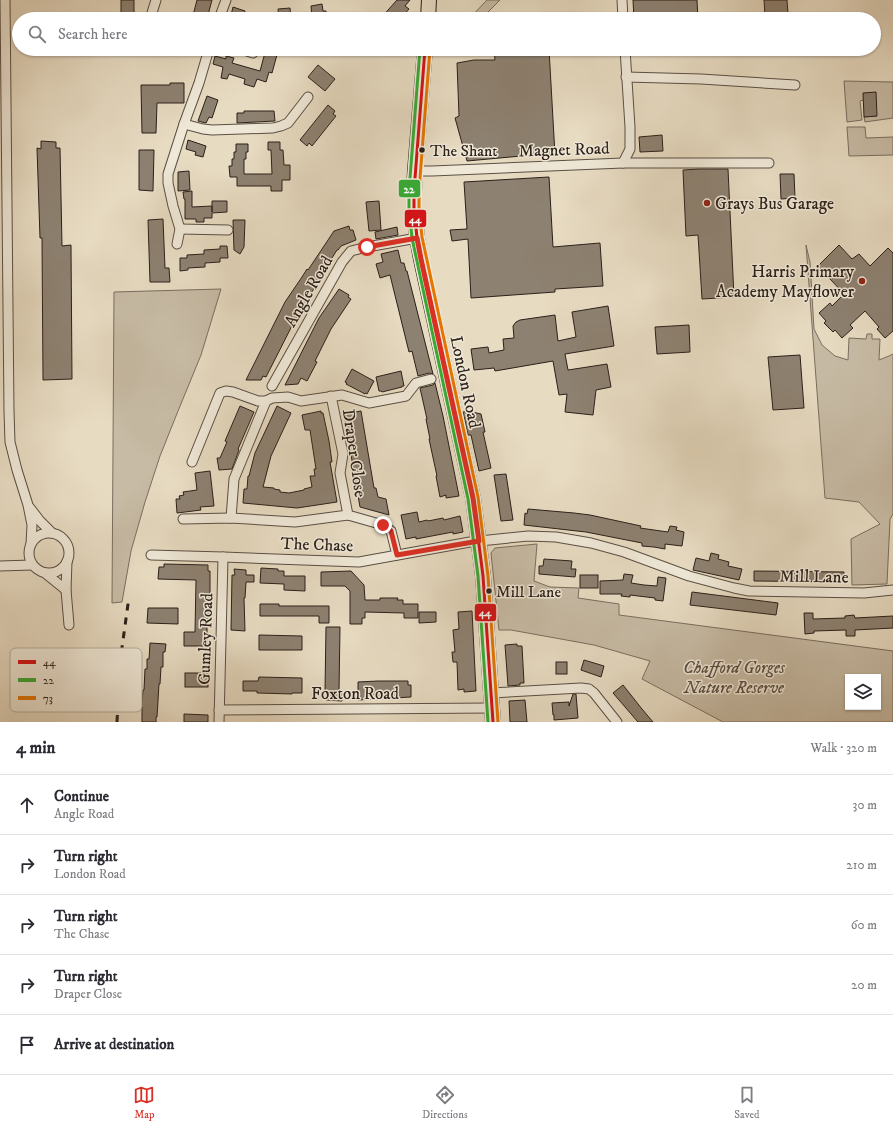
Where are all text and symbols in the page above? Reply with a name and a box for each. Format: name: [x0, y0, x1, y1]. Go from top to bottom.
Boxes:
search box: [12, 12, 881, 56]
icon: search: [26, 23, 48, 45]
text: Search here: [58, 25, 127, 44]
street label: Magnet Road: [518, 137, 610, 163]
place label: The Shant: [430, 141, 498, 161]
marker: The Shant: [417, 145, 427, 155]
line badge: 22: [398, 179, 421, 198]
text: 22: [404, 183, 415, 197]
place label: Grays Bus Garage: [715, 193, 834, 215]
marker: Grays Bus Garage: [702, 198, 712, 208]
line badge: 44: [404, 209, 427, 228]
text: 44: [408, 213, 422, 227]
route start: [358, 238, 376, 256]
street label: Angle Road: [280, 251, 338, 331]
place label: Harris Primary Academy Mayflower: [716, 261, 855, 303]
marker: Harris Primary Academy Mayflower: [857, 276, 867, 286]
street label: London Road: [445, 334, 486, 431]
street label: Draper Close: [337, 407, 371, 499]
route end: [374, 516, 392, 534]
street label: The Chase: [280, 533, 354, 557]
street label: Mill Lane: [779, 565, 849, 589]
place label: Mill Lane: [496, 582, 561, 602]
marker: Mill Lane: [484, 586, 494, 596]
street label: Gumley Road: [193, 592, 219, 685]
line badge: 44: [474, 603, 497, 622]
text: 44: [478, 606, 492, 620]
legend: [10, 648, 142, 712]
text: 44: [43, 656, 56, 670]
park label: Chafford Gorges Nature Reserve: [683, 657, 786, 699]
text: 22: [43, 674, 54, 688]
map controls: [845, 674, 881, 710]
button: layers: [845, 674, 881, 710]
street label: Foxton Road: [311, 683, 399, 705]
text: 73: [43, 692, 53, 706]
text: 4 min: [16, 737, 55, 759]
text: Walk · 320 m: [811, 740, 877, 756]
text: Continue: [54, 787, 109, 806]
icon: ahead: [16, 794, 38, 816]
text: 30 m: [853, 797, 877, 813]
text: Angle Road: [54, 806, 114, 822]
text: Turn right: [54, 847, 117, 866]
icon: right: [16, 854, 38, 876]
text: 210 m: [846, 857, 877, 873]
text: London Road: [54, 866, 126, 882]
text: Turn right: [54, 907, 117, 926]
icon: right: [16, 914, 38, 936]
text: 60 m: [851, 917, 877, 933]
text: The Chase: [54, 926, 110, 942]
text: Turn right: [54, 967, 117, 986]
icon: right: [16, 974, 38, 996]
text: 20 m: [851, 977, 877, 993]
text: Draper Close: [54, 986, 122, 1002]
icon: arrive: [16, 1034, 38, 1056]
text: Arrive at destination: [54, 1035, 174, 1054]
tab: Map: [133, 1084, 155, 1122]
tab: Directions: [422, 1084, 468, 1122]
tab: Saved: [734, 1084, 760, 1122]

